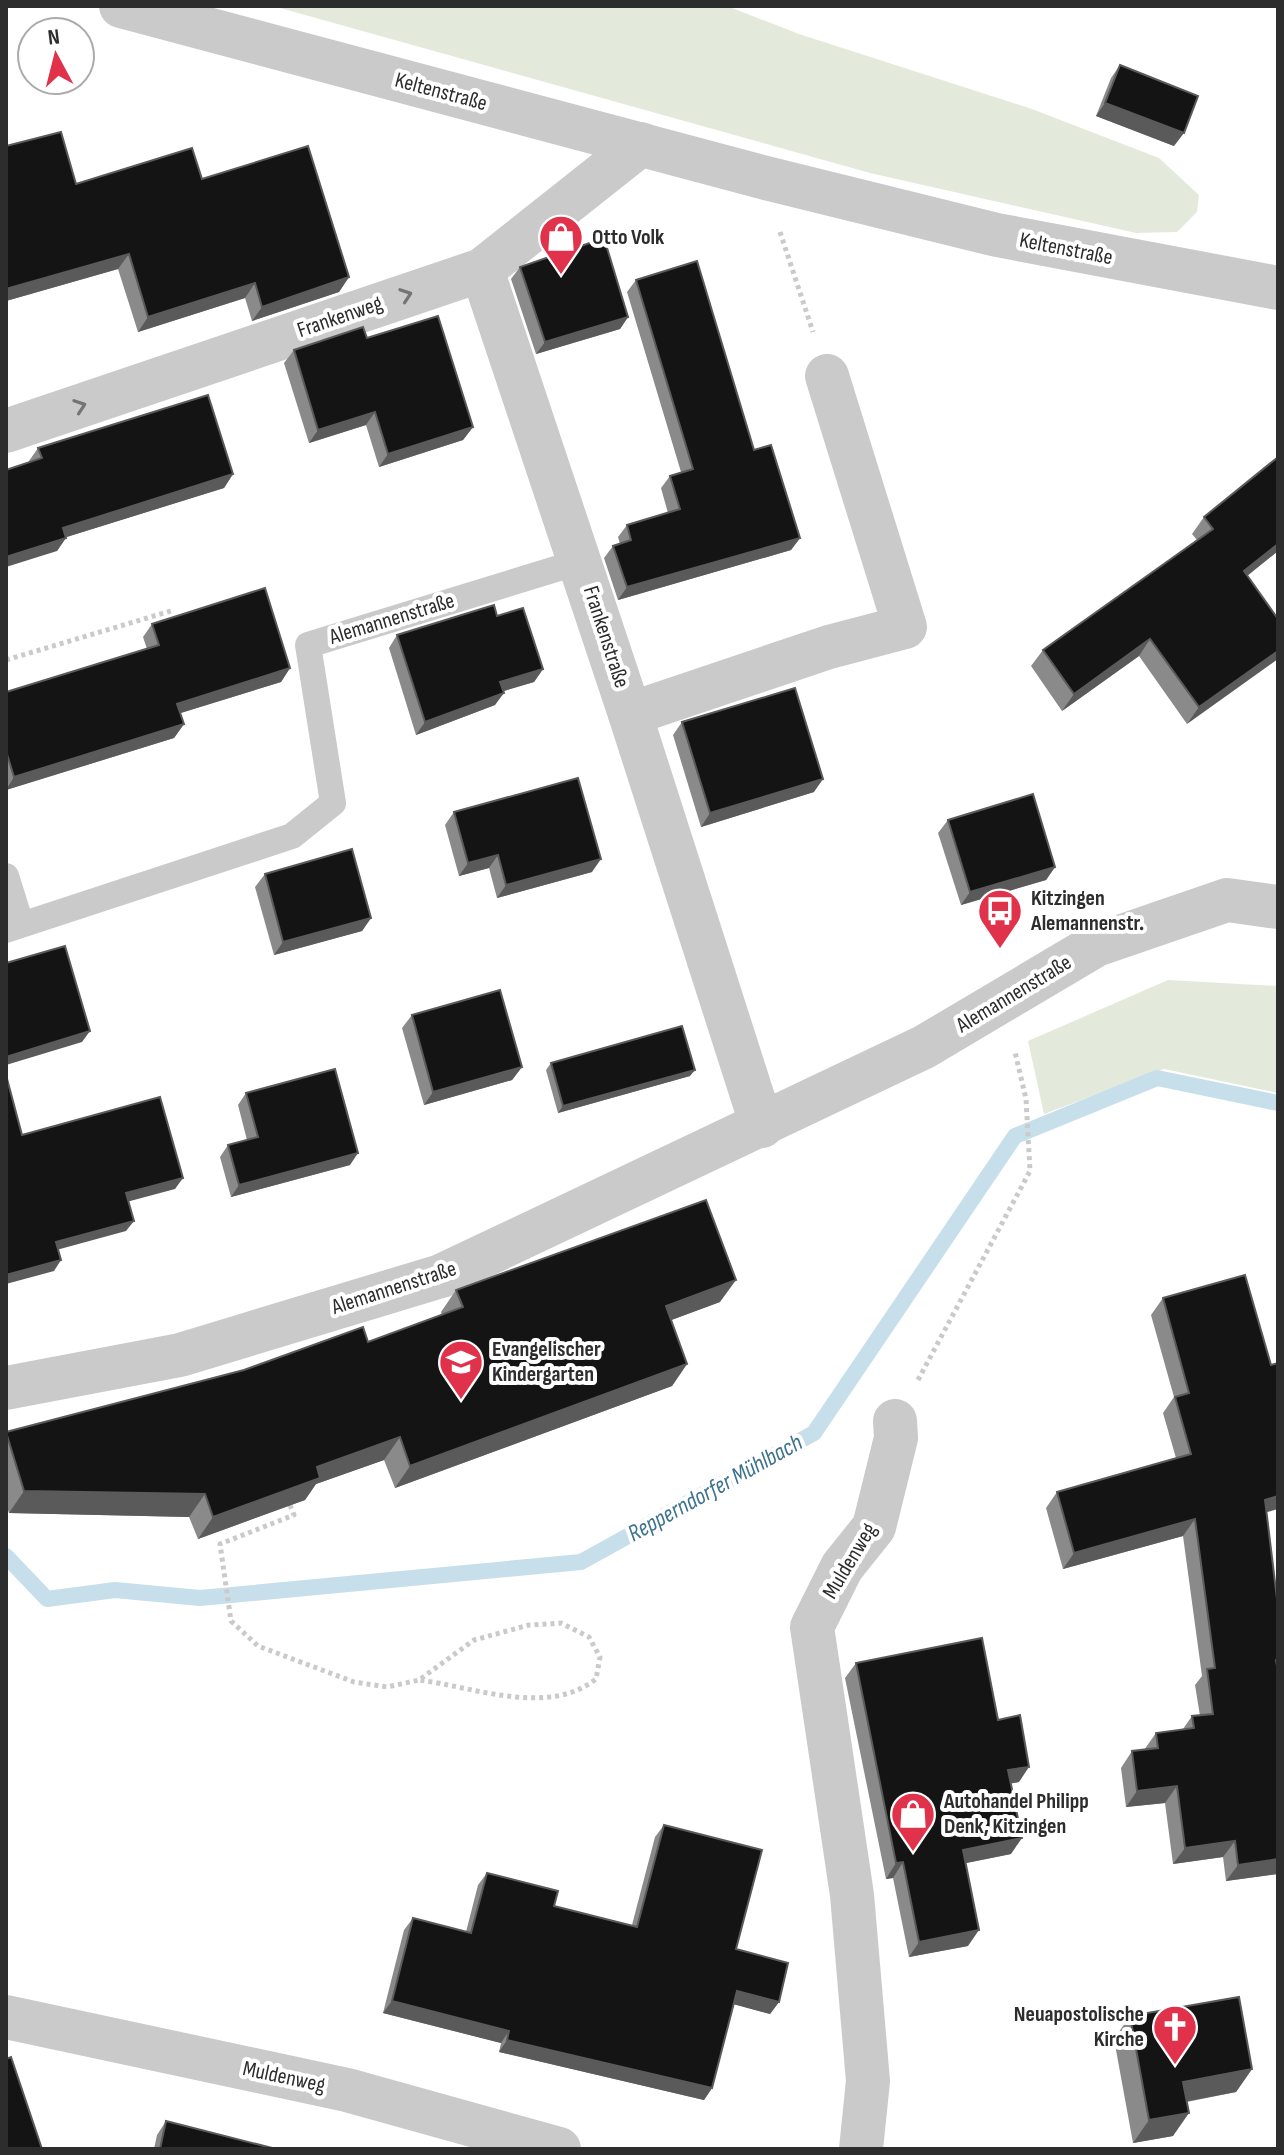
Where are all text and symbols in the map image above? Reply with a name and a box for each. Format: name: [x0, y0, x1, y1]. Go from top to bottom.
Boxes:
north arrow: [16, 16, 96, 96]
text: N: [46, 24, 61, 52]
street label: Keltenstraße: [392, 67, 490, 117]
shop icon: Otto Volk: [537, 213, 585, 276]
place label: Otto Volk: [592, 224, 665, 251]
street label: Keltenstraße: [1017, 227, 1115, 271]
one-way arrow: [398, 289, 412, 305]
street label: Frankenweg: [294, 290, 386, 344]
one-way arrow: [72, 399, 86, 415]
street label: Frankenstraße: [577, 583, 635, 691]
street label: Alemannenstraße: [325, 587, 458, 651]
place label: Kitzingen Alemannenstr.: [1030, 885, 1144, 937]
bus stop icon: Kitzingen Alemannenstr.: [976, 887, 1024, 950]
street label: Alemannenstraße: [951, 949, 1076, 1039]
street label: Alemannenstraße: [327, 1255, 460, 1321]
place label: Evangelischer Kindergarten: [492, 1336, 601, 1388]
school or university icon: Evangelischer Kindergarten: [437, 1338, 485, 1401]
water label: Repperndorfer Mühlbach: [622, 1428, 808, 1548]
street label: Muldenweg: [817, 1518, 883, 1604]
place label: Autohandel Philipp Denk, Kitzingen: [943, 1788, 1089, 1840]
shop icon: Autohandel Philipp Denk, Kitzingen: [889, 1790, 937, 1853]
place label: Neuapostolische Kirche: [1014, 2001, 1144, 2053]
church icon: Neuapostolische Kirche: [1151, 2003, 1199, 2066]
street label: Muldenweg: [240, 2055, 328, 2099]

